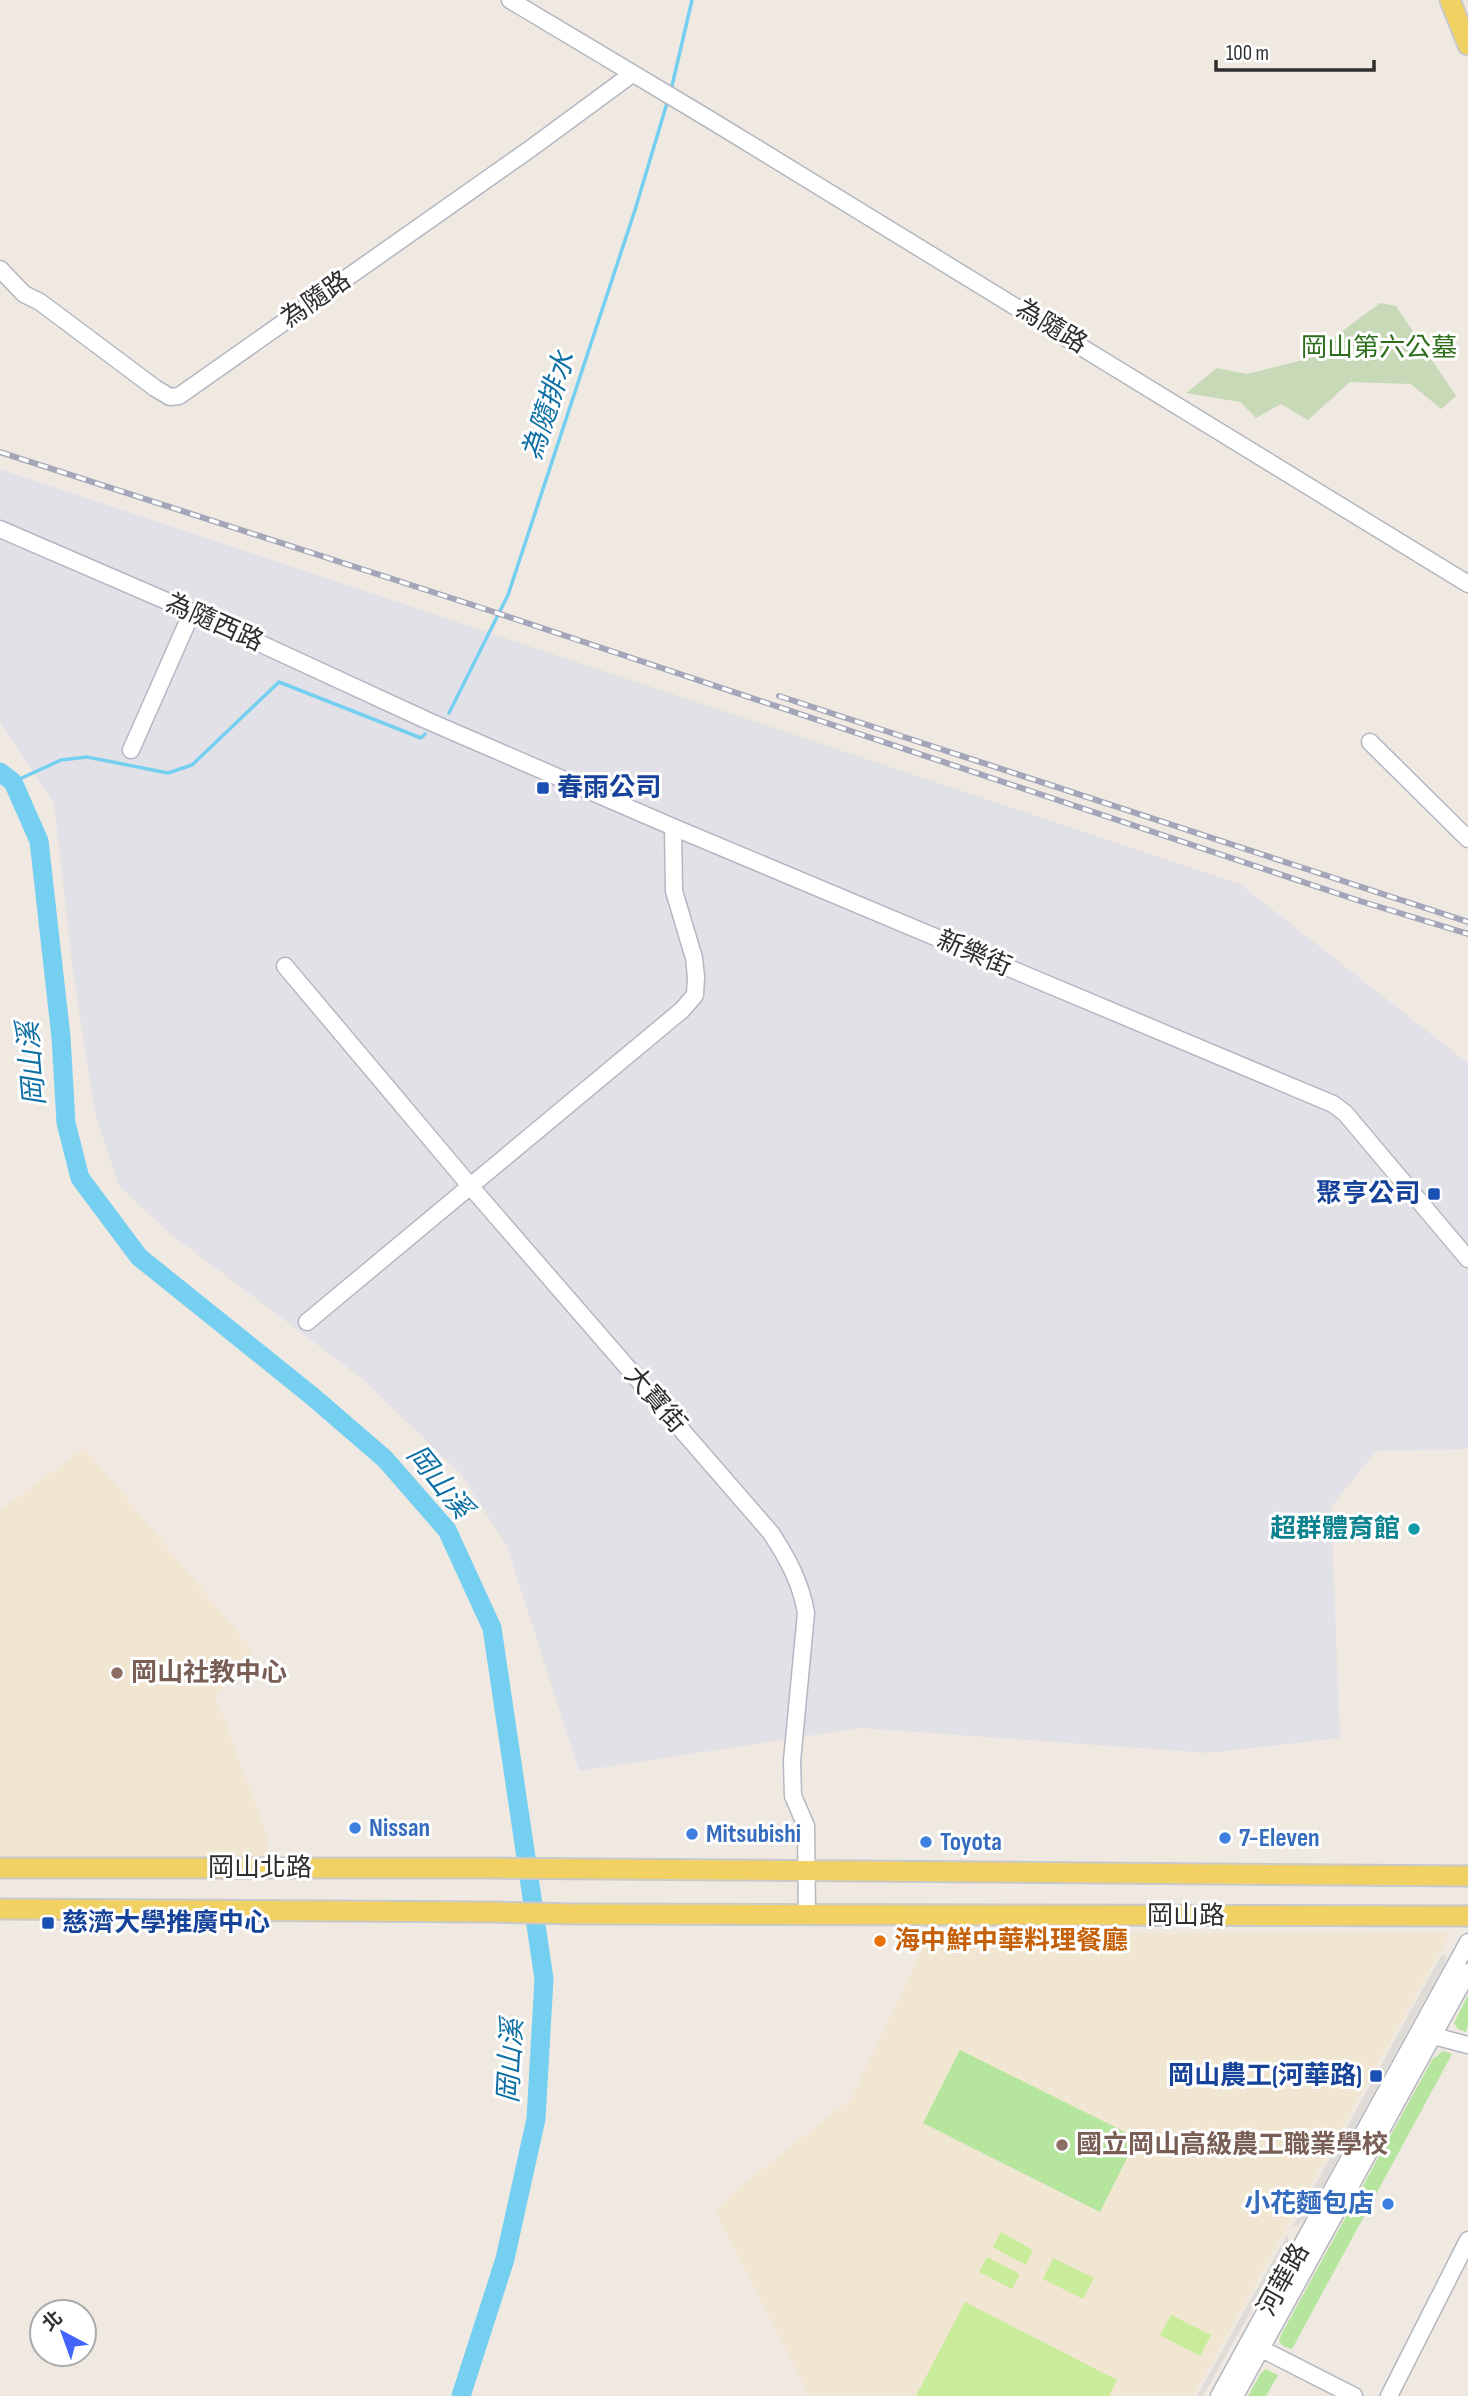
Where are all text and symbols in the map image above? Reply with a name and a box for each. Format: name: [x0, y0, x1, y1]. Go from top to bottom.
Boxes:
scale bar: [1216, 28, 1374, 72]
text: 100 m: [1226, 41, 1269, 66]
street label: 為隨路: [275, 265, 357, 335]
street label: 為隨路: [1010, 294, 1092, 360]
park label: 岡山第六公墓: [1301, 333, 1457, 364]
water label: 為隨排水: [516, 346, 583, 464]
street label: 為隨西路: [160, 588, 268, 658]
place label: 春雨公司: [557, 773, 661, 804]
marker: 春雨公司: [535, 780, 551, 796]
street label: 新樂街: [932, 924, 1016, 984]
water label: 岡山溪: [12, 1017, 52, 1107]
place label: 聚亨公司: [1316, 1179, 1420, 1210]
marker: 聚亨公司: [1426, 1186, 1442, 1202]
street label: 大寶街: [618, 1360, 692, 1440]
water label: 岡山溪: [400, 1439, 481, 1528]
place label: 超群體育館: [1270, 1514, 1400, 1545]
marker: 超群體育館: [1406, 1521, 1422, 1537]
place label: 岡山社教中心: [131, 1658, 287, 1689]
marker: 岡山社教中心: [109, 1665, 125, 1681]
place label: Nissan: [369, 1813, 430, 1844]
place label: Mitsubishi: [706, 1819, 801, 1850]
marker: Nissan: [347, 1820, 363, 1836]
place label: 7-Eleven: [1239, 1823, 1320, 1854]
marker: Mitsubishi: [684, 1826, 700, 1842]
place label: Toyota: [940, 1827, 1002, 1858]
marker: 7-Eleven: [1217, 1830, 1233, 1846]
marker: Toyota: [918, 1834, 934, 1850]
street label: 岡山北路: [208, 1853, 312, 1884]
street label: 岡山路: [1147, 1901, 1225, 1932]
place label: 慈濟大學推廣中心: [62, 1908, 270, 1939]
marker: 慈濟大學推廣中心: [40, 1915, 56, 1931]
place label: 海中鮮中華料理餐廳: [894, 1926, 1128, 1957]
marker: 海中鮮中華料理餐廳: [872, 1933, 888, 1949]
water label: 岡山溪: [492, 2014, 530, 2104]
place label: 岡山農工(河華路): [1168, 2061, 1362, 2092]
marker: 岡山農工(河華路): [1368, 2068, 1384, 2084]
place label: 國立岡山高級農工職業學校: [1076, 2130, 1388, 2161]
marker: 國立岡山高級農工職業學校: [1054, 2137, 1070, 2153]
place label: 小花麵包店: [1244, 2189, 1374, 2220]
marker: 小花麵包店: [1380, 2196, 1396, 2212]
street label: 河華路: [1252, 2238, 1316, 2322]
north arrow: [28, 2298, 98, 2368]
text: 北: [38, 2306, 68, 2336]

